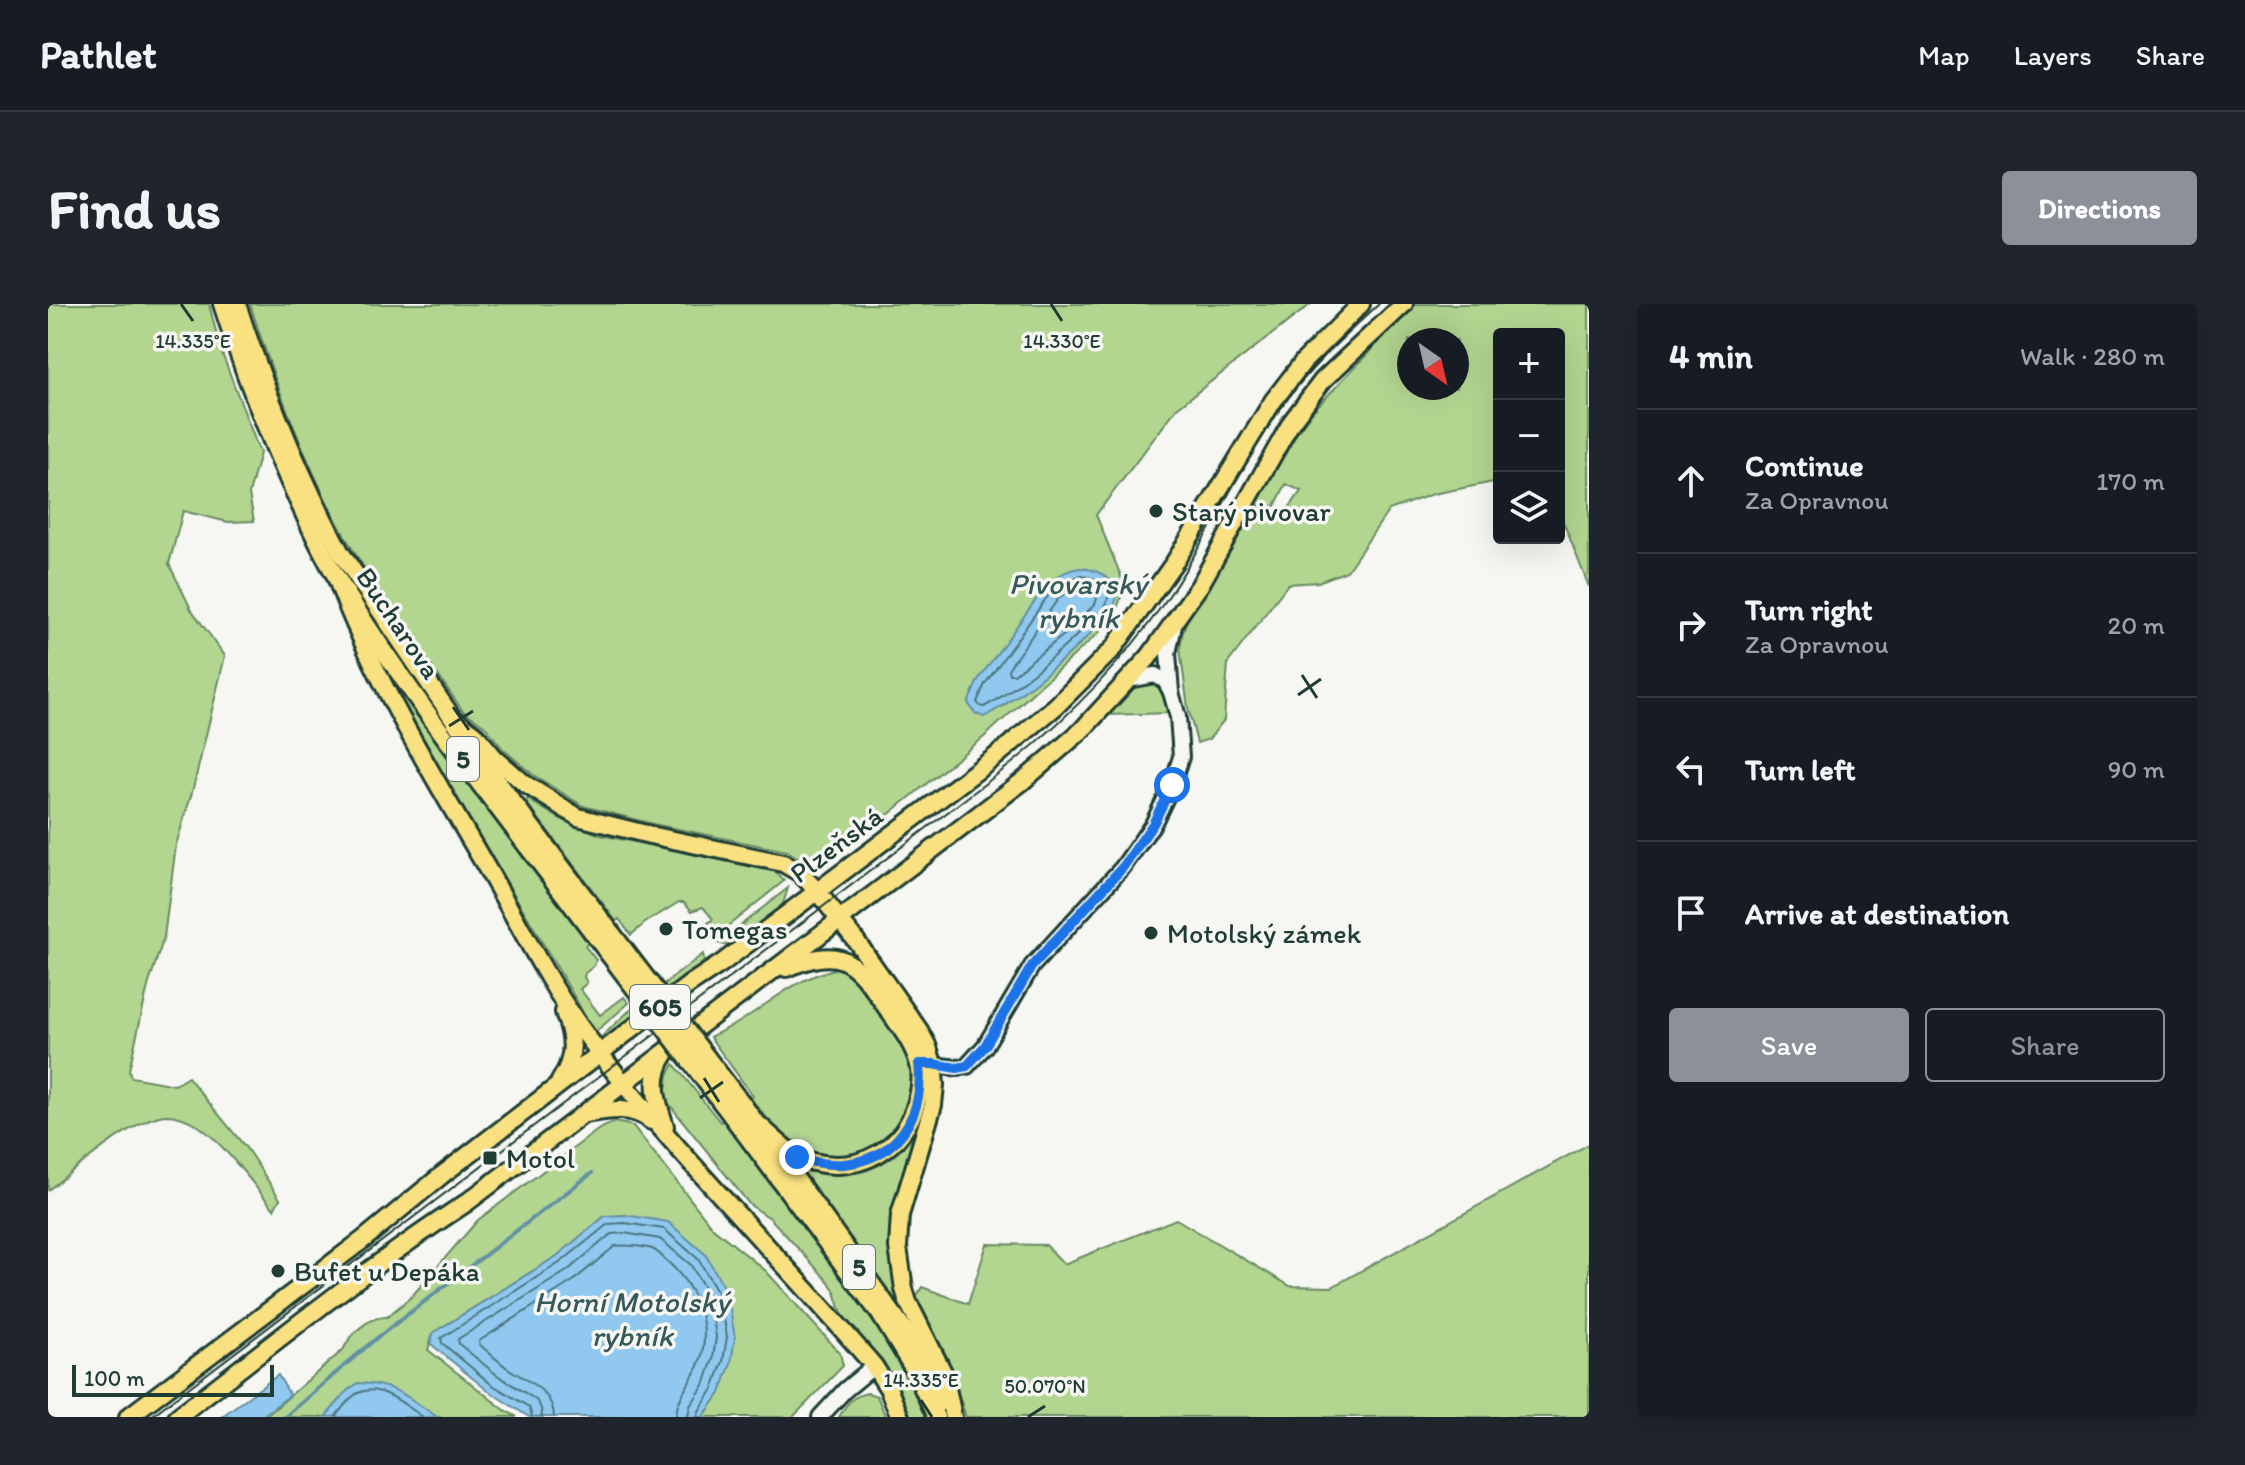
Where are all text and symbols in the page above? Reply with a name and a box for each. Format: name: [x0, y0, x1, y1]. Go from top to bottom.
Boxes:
text: Pathlet: [40, 32, 157, 78]
text: Map: [1918, 38, 1970, 72]
text: Layers: [2014, 38, 2092, 72]
text: Share: [2136, 38, 2205, 72]
button: Directions: [2002, 171, 2197, 245]
text: Find us: [48, 175, 221, 242]
north arrow: [1397, 328, 1469, 400]
map controls: [1493, 328, 1565, 544]
button: +: [1493, 328, 1565, 400]
text: 14.335°E: [155, 329, 231, 353]
text: 14.330°E: [1023, 329, 1101, 353]
text: 4 min: [1669, 336, 1753, 377]
text: Walk · 280 m: [2020, 340, 2165, 372]
button: −: [1493, 400, 1565, 472]
text: Continue: [1745, 447, 1864, 484]
icon: ahead: [1669, 459, 1713, 503]
text: 170 m: [2096, 465, 2165, 497]
button: layers: [1493, 472, 1565, 544]
text: Za Opravnou: [1745, 484, 1889, 516]
place label: Starý pivovar: [1172, 494, 1331, 528]
marker: Starý pivovar: [1147, 502, 1165, 520]
street label: Bucharova: [349, 561, 449, 686]
water label: Pivovarský rybník: [1009, 565, 1150, 636]
text: Turn right: [1745, 591, 1873, 628]
icon: right: [1669, 603, 1713, 647]
text: 20 m: [2108, 609, 2165, 641]
text: Za Opravnou: [1745, 628, 1889, 660]
road number: 5: [447, 737, 479, 781]
icon: left: [1669, 747, 1713, 791]
text: Turn left: [1745, 751, 1856, 788]
text: 90 m: [2108, 753, 2165, 785]
route start: [1154, 767, 1190, 803]
street label: Plzeňská: [783, 798, 889, 890]
icon: arrive: [1669, 891, 1713, 935]
text: Arrive at destination: [1745, 895, 2009, 932]
place label: Tomegas: [682, 912, 787, 946]
place label: Motolský zámek: [1167, 916, 1362, 950]
marker: Tomegas: [657, 920, 675, 938]
marker: Motolský zámek: [1142, 924, 1160, 942]
road number: 605: [630, 985, 690, 1029]
button: Save: [1669, 1008, 1909, 1082]
button: Share: [1925, 1008, 2165, 1082]
route end: [779, 1139, 815, 1175]
place label: Motol: [506, 1141, 575, 1175]
marker: Motol: [481, 1149, 499, 1167]
road number: 5: [843, 1245, 875, 1289]
place label: Bufet u Depáka: [294, 1254, 480, 1288]
marker: Bufet u Depáka: [269, 1262, 287, 1280]
water label: Horní Motolský rybník: [534, 1283, 733, 1354]
scale bar: [72, 1361, 274, 1397]
text: 100 m: [84, 1365, 145, 1392]
text: 14.335°E: [883, 1368, 959, 1392]
text: 50.070°N: [1004, 1374, 1086, 1398]

